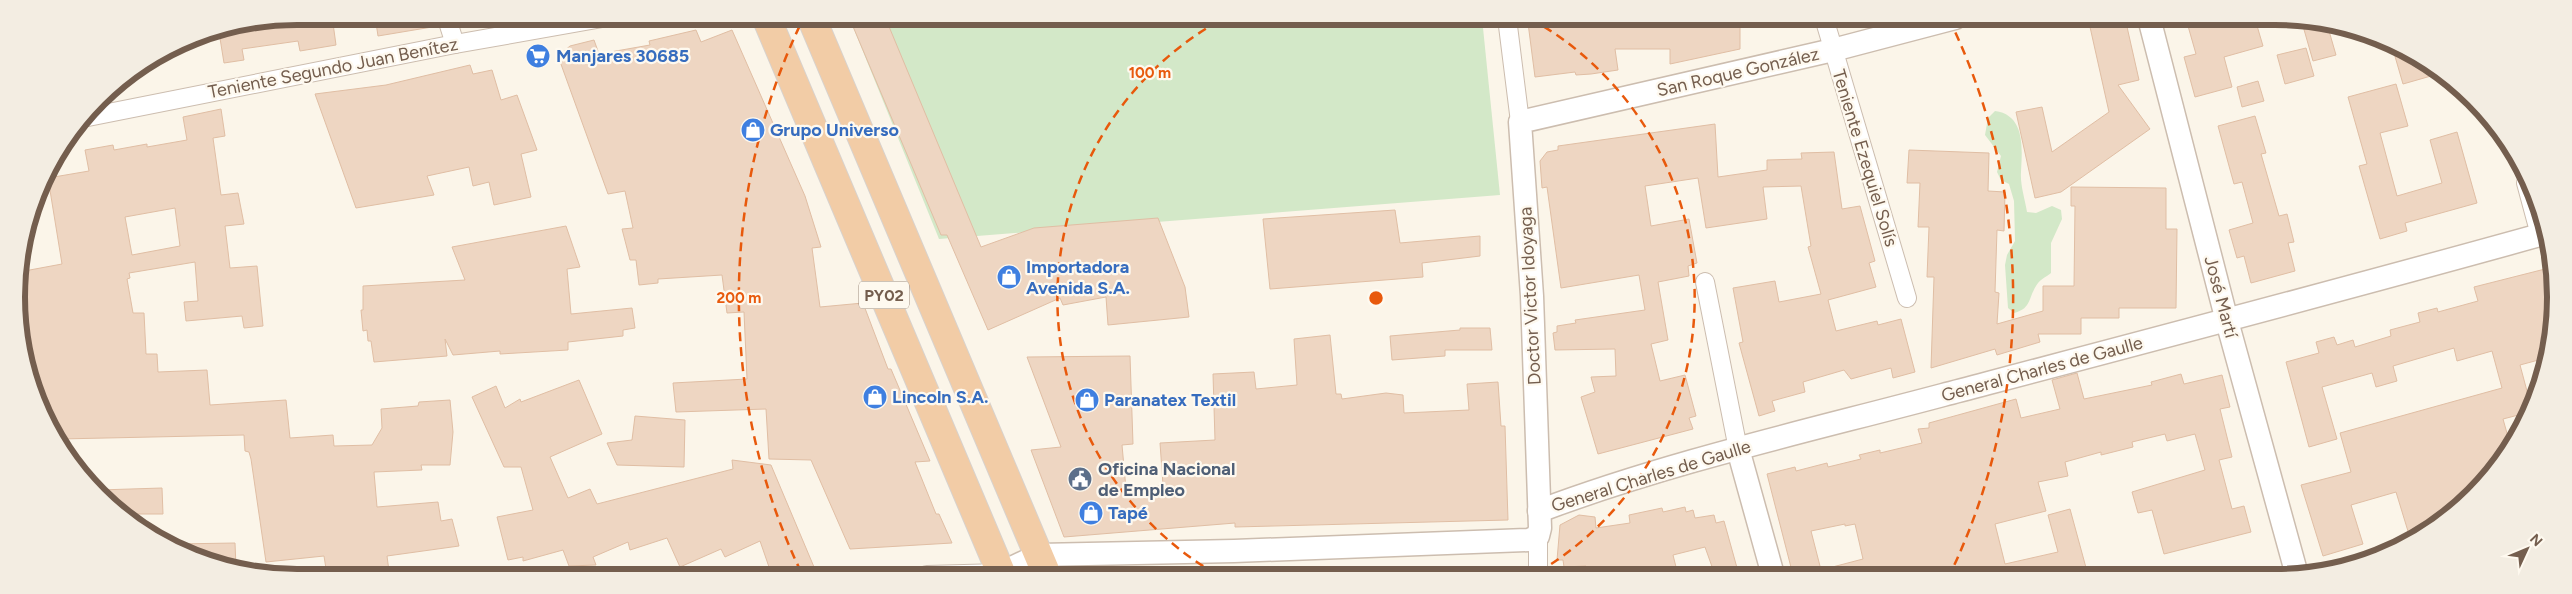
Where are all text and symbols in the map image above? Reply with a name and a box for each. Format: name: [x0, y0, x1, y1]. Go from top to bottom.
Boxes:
street label: Teniente Segundo Juan Benítez: [206, 33, 460, 103]
supermarket icon: Manjares 30685: [525, 43, 551, 69]
street label: San Roque González: [1655, 43, 1821, 101]
place label: Manjares 30685: [556, 45, 689, 67]
text: 100 m: [1129, 64, 1171, 82]
street label: Teniente Ezequiel Solís: [1828, 67, 1902, 249]
shop icon: Grupo Universo: [740, 117, 766, 143]
place label: Grupo Universo: [770, 119, 899, 141]
street label: Doctor Victor Idoyaga: [1514, 206, 1546, 386]
street label: José Martí: [2200, 254, 2243, 341]
place label: Importadora Avenida S.A.: [1026, 256, 1130, 299]
shop icon: Importadora Avenida S.A.: [996, 264, 1022, 290]
road number: PY02: [859, 282, 909, 308]
text: 200 m: [717, 289, 761, 307]
centre of rings: [1367, 289, 1385, 307]
street label: General Charles de Gaulle: [1939, 331, 2145, 406]
shop icon: Lincoln S.A.: [862, 384, 888, 410]
place label: Lincoln S.A.: [892, 386, 989, 408]
shop icon: Paranatex Textil: [1074, 387, 1100, 413]
place label: Paranatex Textil: [1104, 389, 1236, 411]
street label: General Charles de Gaulle: [1549, 435, 1754, 517]
place label: Oficina Nacional de Empleo: [1098, 458, 1235, 501]
public building icon: Oficina Nacional de Empleo: [1067, 466, 1093, 492]
shop icon: Tapé: [1078, 500, 1104, 526]
place label: Tapé: [1108, 502, 1148, 524]
north arrow: [2502, 524, 2552, 574]
text: N: [2526, 531, 2546, 550]

